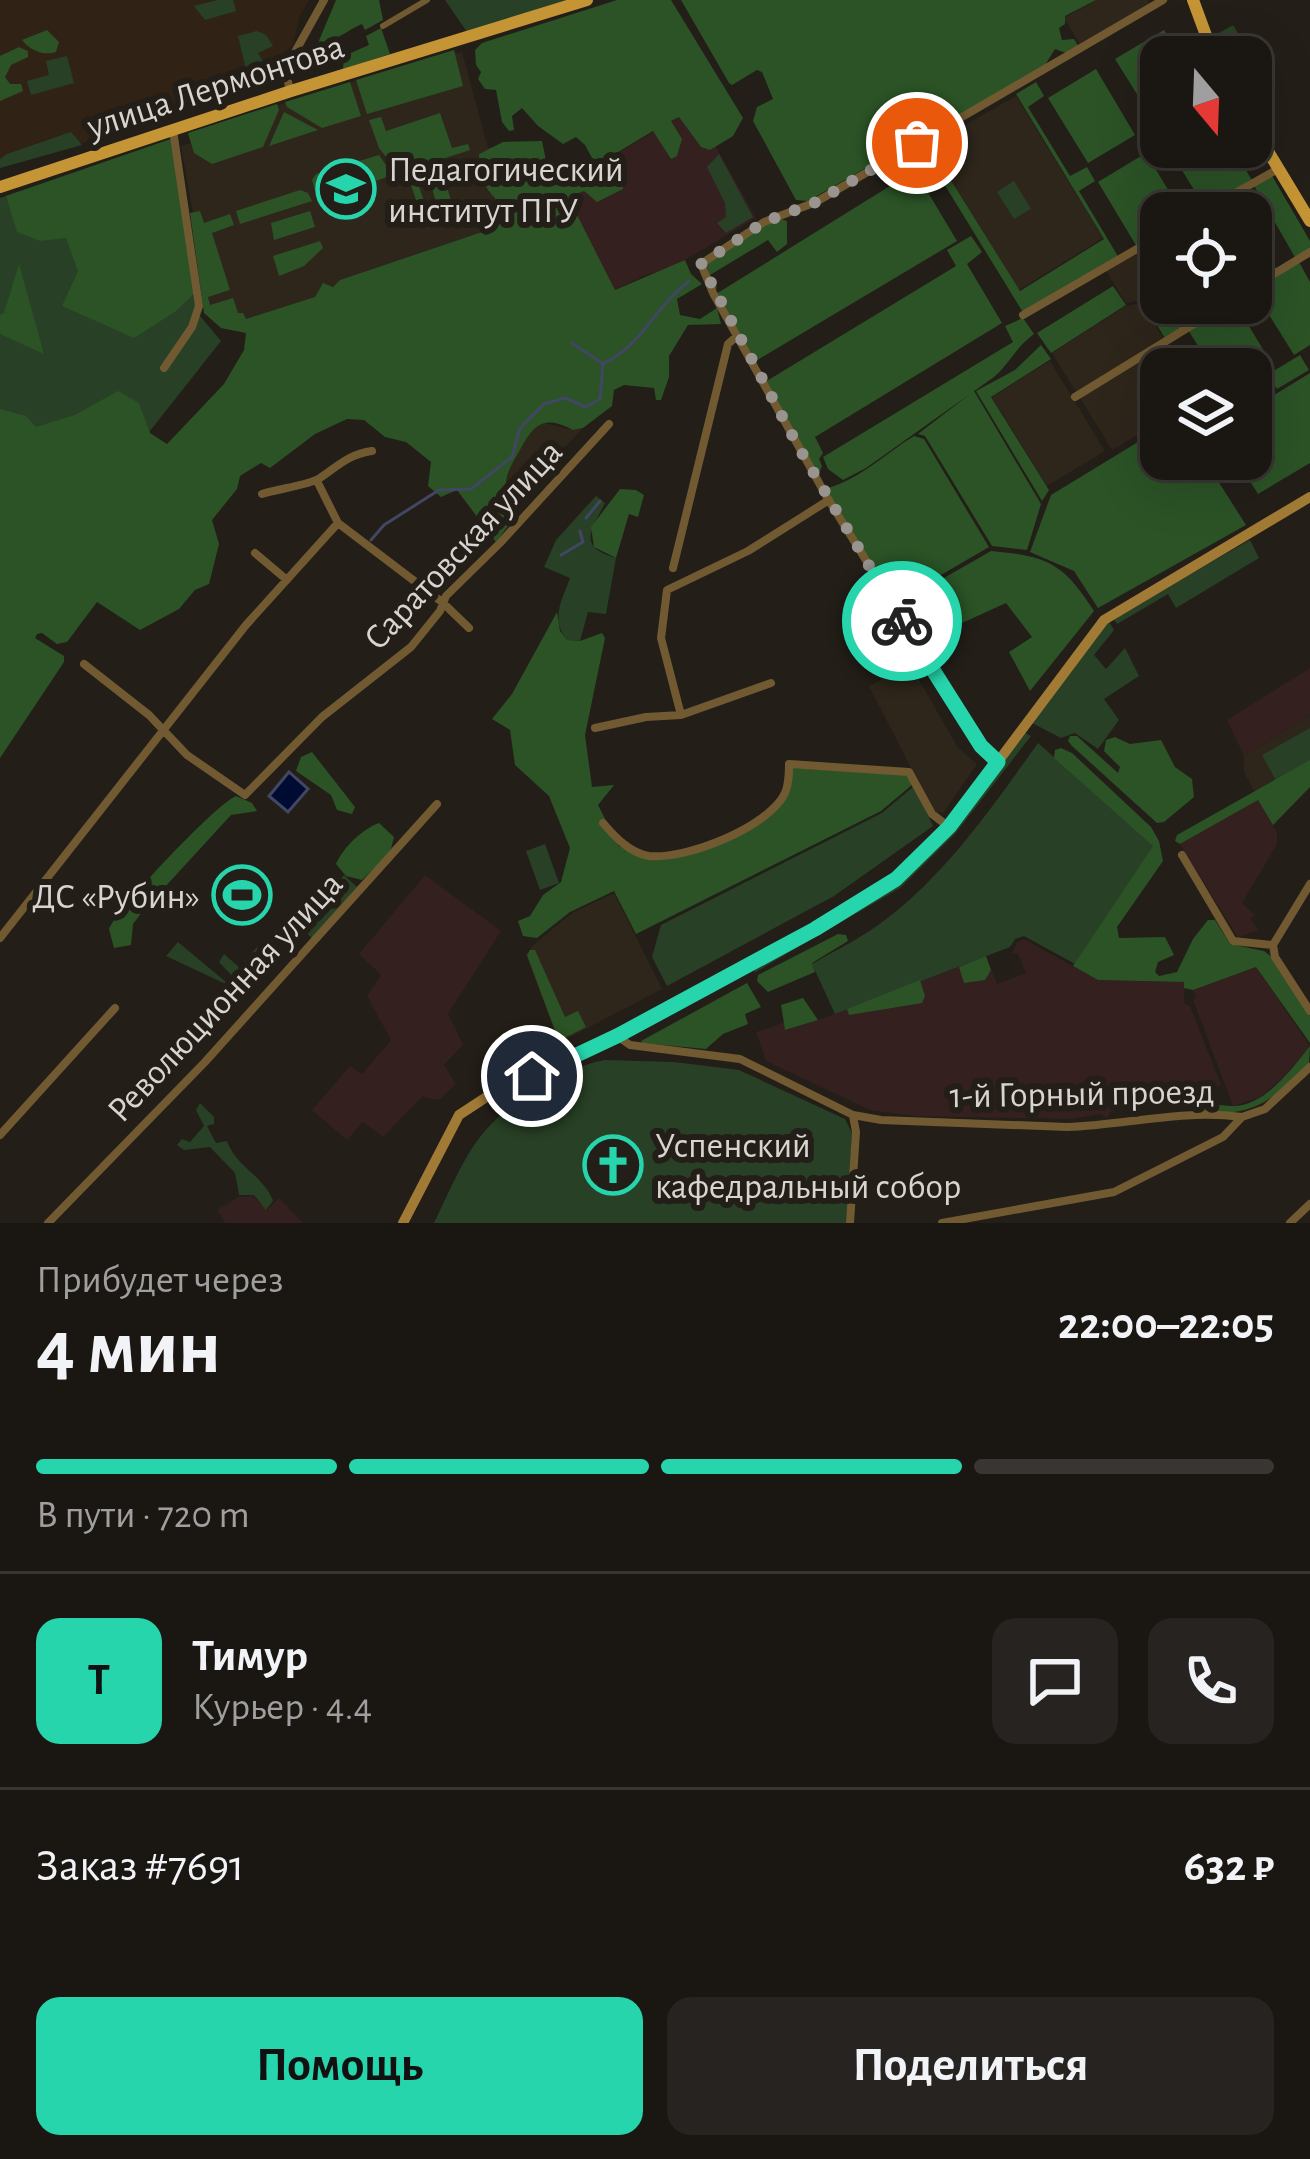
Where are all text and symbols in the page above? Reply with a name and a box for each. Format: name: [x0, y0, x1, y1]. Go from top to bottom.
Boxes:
street label: улица Лермонтова: [82, 28, 348, 146]
north arrow: [1140, 36, 1272, 168]
map controls: [1140, 36, 1272, 480]
pin: [866, 92, 968, 194]
icon: bag: [884, 110, 950, 176]
place label: Педагогический институт ПГУ: [388, 152, 624, 229]
school or university icon: Педагогический институт ПГУ: [315, 158, 377, 220]
button: locate: [1140, 192, 1272, 324]
button: layers: [1140, 348, 1272, 480]
street label: Саратовская улица: [358, 434, 569, 657]
courier: [842, 561, 962, 681]
icon: bike: [869, 588, 935, 654]
sports icon: ДС «Рубин»: [211, 864, 273, 926]
street label: Революционная улица: [101, 866, 350, 1129]
place label: ДС «Рубин»: [32, 879, 200, 915]
pin: [481, 1025, 583, 1127]
icon: home: [499, 1043, 565, 1109]
street label: 1-й Горный проезд: [949, 1074, 1215, 1114]
place label: Успенский кафедральный собор: [655, 1128, 961, 1205]
church icon: Успенский кафедральный собор: [582, 1134, 644, 1196]
text: Прибудет через: [36, 1261, 283, 1300]
text: 22:00–22:05: [1058, 1302, 1274, 1347]
text: 4 мин: [36, 1310, 221, 1388]
text: В пути · 720 m: [36, 1496, 250, 1535]
button: chat: [992, 1618, 1118, 1744]
button: phone: [1148, 1618, 1274, 1744]
text: Тимур: [192, 1634, 308, 1679]
text: Т: [88, 1658, 110, 1703]
text: Курьер · 4.4: [192, 1688, 372, 1727]
text: Заказ #7691: [36, 1844, 245, 1889]
text: 632 ₽: [1184, 1844, 1274, 1889]
button: Помощь: [36, 1997, 643, 2135]
button: Поделиться: [667, 1997, 1274, 2135]

